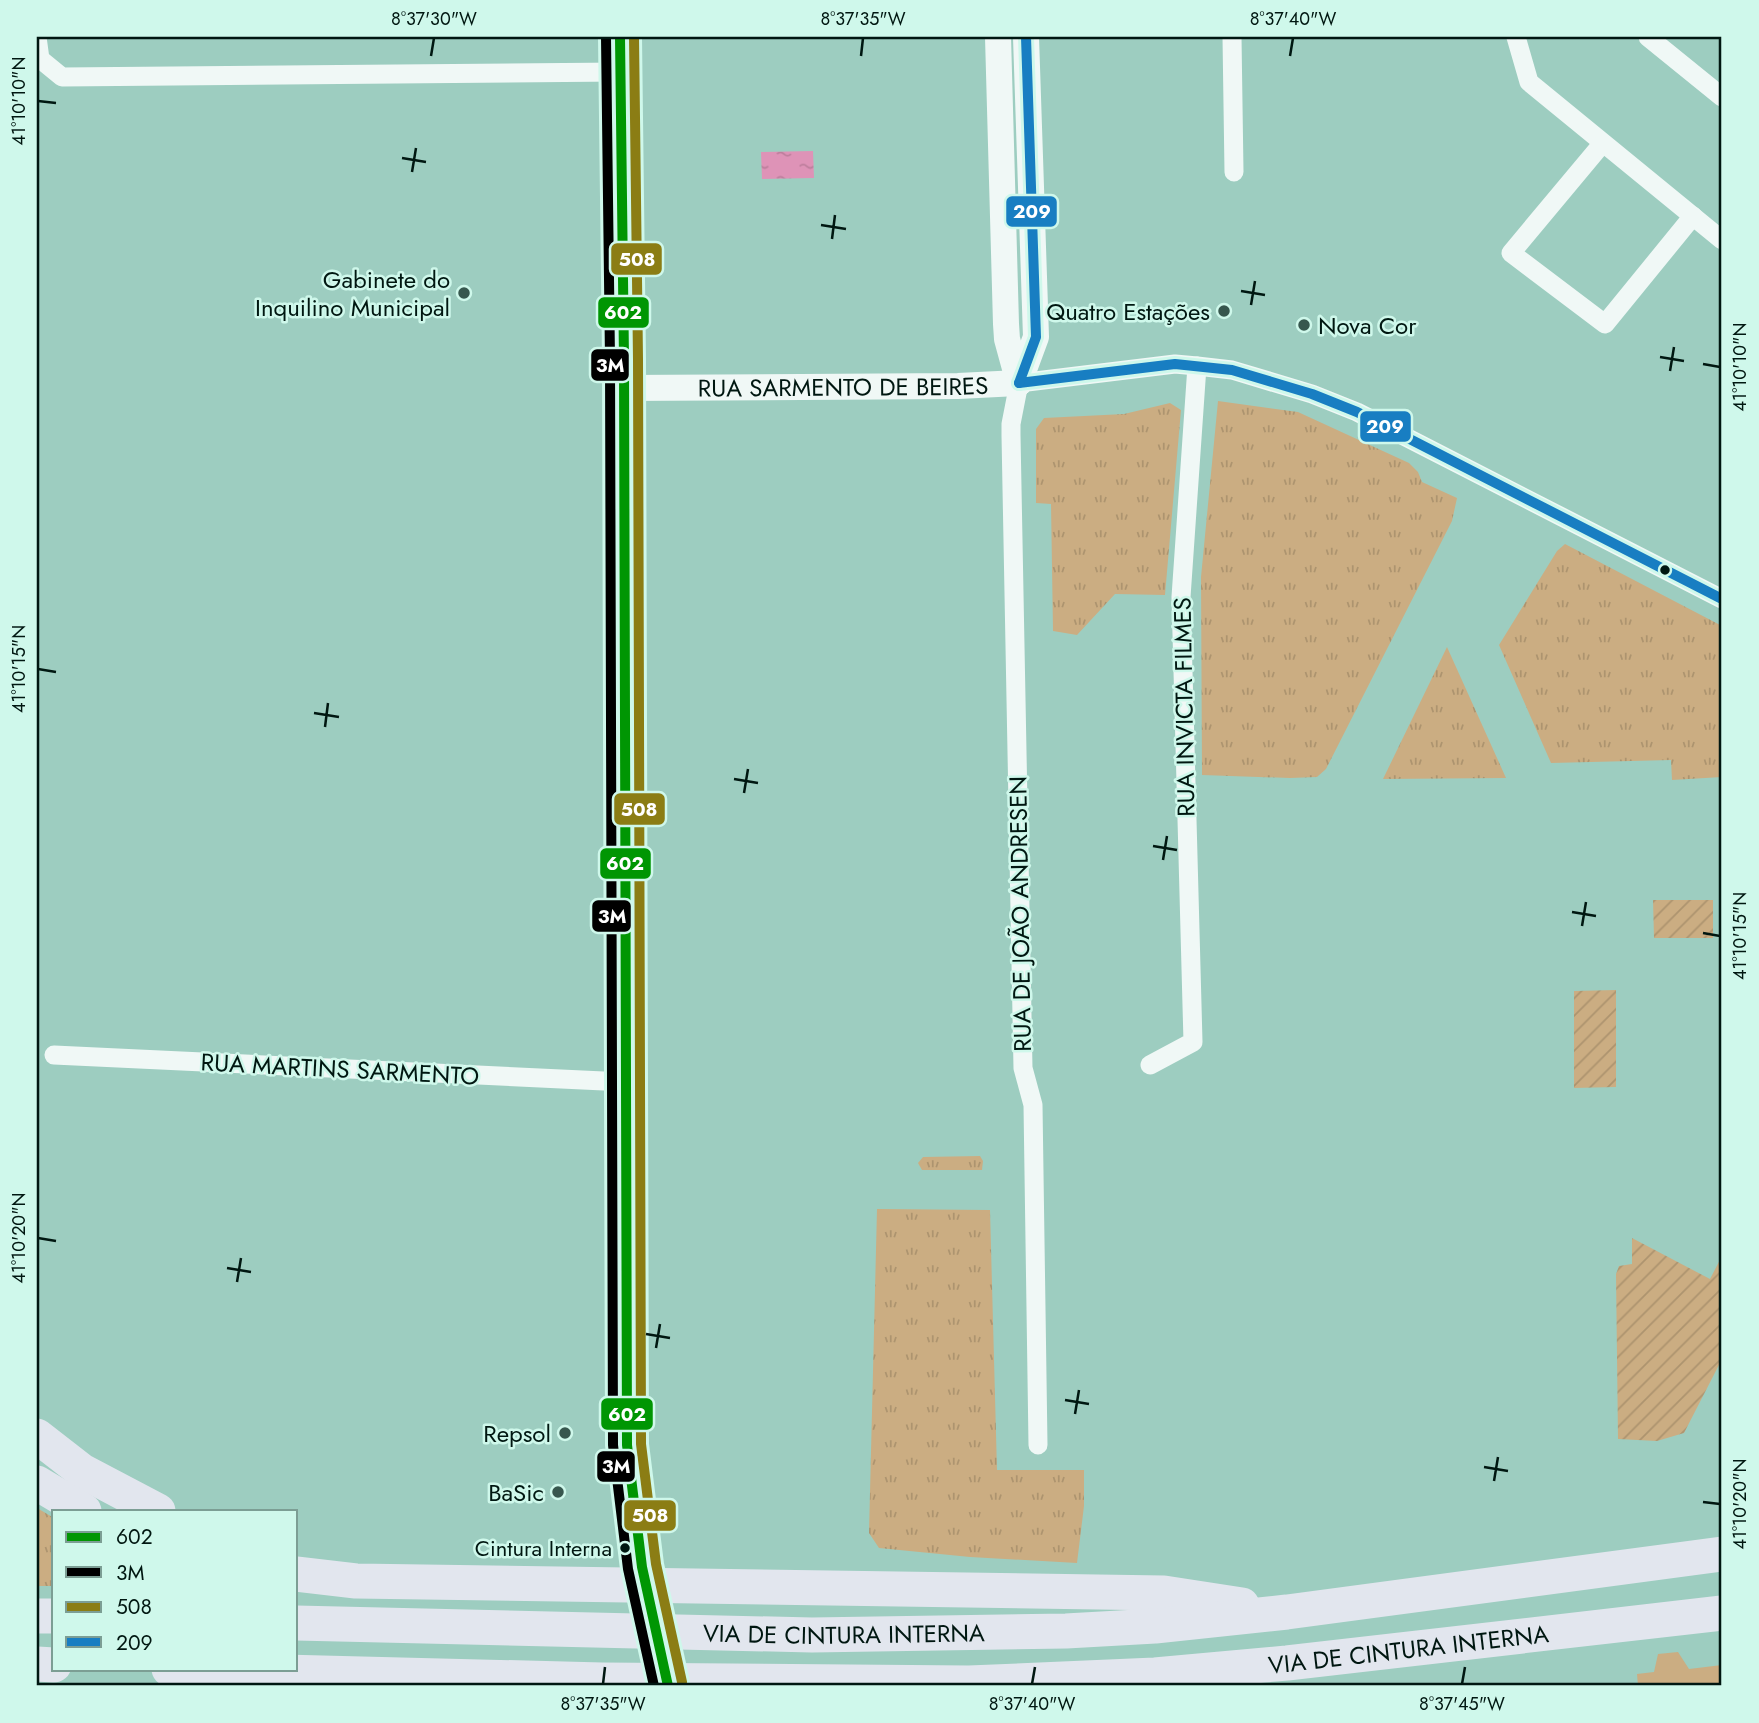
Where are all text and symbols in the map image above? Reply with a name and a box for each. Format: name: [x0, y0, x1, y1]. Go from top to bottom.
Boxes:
text: 8°37'30"W: [391, 6, 477, 32]
text: 8°37'35"W: [820, 6, 906, 32]
text: 8°37'40"W: [1250, 6, 1336, 32]
text: 41°10'10"N: [6, 57, 32, 145]
line badge: 209: [1005, 195, 1058, 228]
text: 209: [1013, 198, 1051, 225]
line badge: 508: [610, 242, 663, 276]
text: 508: [619, 246, 655, 273]
place label: Gabinete do Inquilino Municipal: [255, 262, 450, 325]
marker: Gabinete do Inquilino Municipal: [456, 285, 472, 301]
place label: Quatro Estações: [1046, 294, 1210, 329]
line badge: 602: [597, 296, 650, 329]
text: 602: [604, 299, 642, 326]
marker: Quatro Estações: [1216, 303, 1232, 319]
place label: Nova Cor: [1318, 308, 1417, 343]
marker: Nova Cor: [1296, 317, 1312, 333]
text: 41°10'10"N: [1727, 323, 1753, 411]
line badge: 3M: [590, 348, 630, 382]
text: 3M: [596, 352, 624, 379]
street label: RUA SARMENTO DE BEIRES: [698, 367, 989, 405]
line badge: 209: [1359, 410, 1412, 443]
text: 209: [1366, 413, 1404, 440]
unlabelled marker: [1658, 563, 1672, 577]
street label: RUA INVICTA FILMES: [1165, 597, 1203, 817]
text: 41°10'15"N: [6, 625, 32, 713]
street label: RUA DE JOÃO ANDRESEN: [1000, 776, 1040, 1052]
line badge: 508: [613, 792, 666, 826]
text: 508: [621, 796, 657, 823]
line badge: 602: [599, 847, 652, 880]
text: 602: [606, 850, 644, 877]
text: 41°10'15"N: [1727, 892, 1753, 980]
line badge: 3M: [591, 899, 632, 933]
text: 3M: [598, 903, 626, 930]
street label: RUA MARTINS SARMENTO: [200, 1044, 480, 1094]
text: 41°10'20"N: [6, 1193, 32, 1284]
line badge: 602: [600, 1397, 654, 1431]
text: 602: [608, 1401, 646, 1428]
place label: Repsol: [483, 1416, 551, 1451]
marker: Repsol: [557, 1425, 573, 1441]
line badge: 3M: [596, 1450, 636, 1483]
text: 3M: [602, 1453, 630, 1480]
text: 41°10'20"N: [1727, 1459, 1753, 1550]
place label: BaSic: [488, 1475, 544, 1510]
marker: BaSic: [550, 1484, 566, 1500]
line badge: 508: [623, 1499, 677, 1532]
text: 508: [632, 1502, 668, 1529]
legend: [52, 1510, 298, 1670]
text: 602: [116, 1522, 153, 1552]
place label: Cintura Interna: [475, 1532, 612, 1564]
marker: Cintura Interna: [618, 1541, 632, 1555]
text: 3M: [116, 1558, 144, 1588]
text: 508: [116, 1592, 152, 1622]
street label: VIA DE CINTURA INTERNA: [703, 1615, 985, 1653]
street label: VIA DE CINTURA INTERNA: [1267, 1616, 1551, 1682]
text: 209: [116, 1628, 153, 1658]
text: 8°37'35"W: [560, 1691, 646, 1717]
text: 8°37'40"W: [989, 1691, 1075, 1717]
text: 8°37'45"W: [1419, 1691, 1505, 1717]

